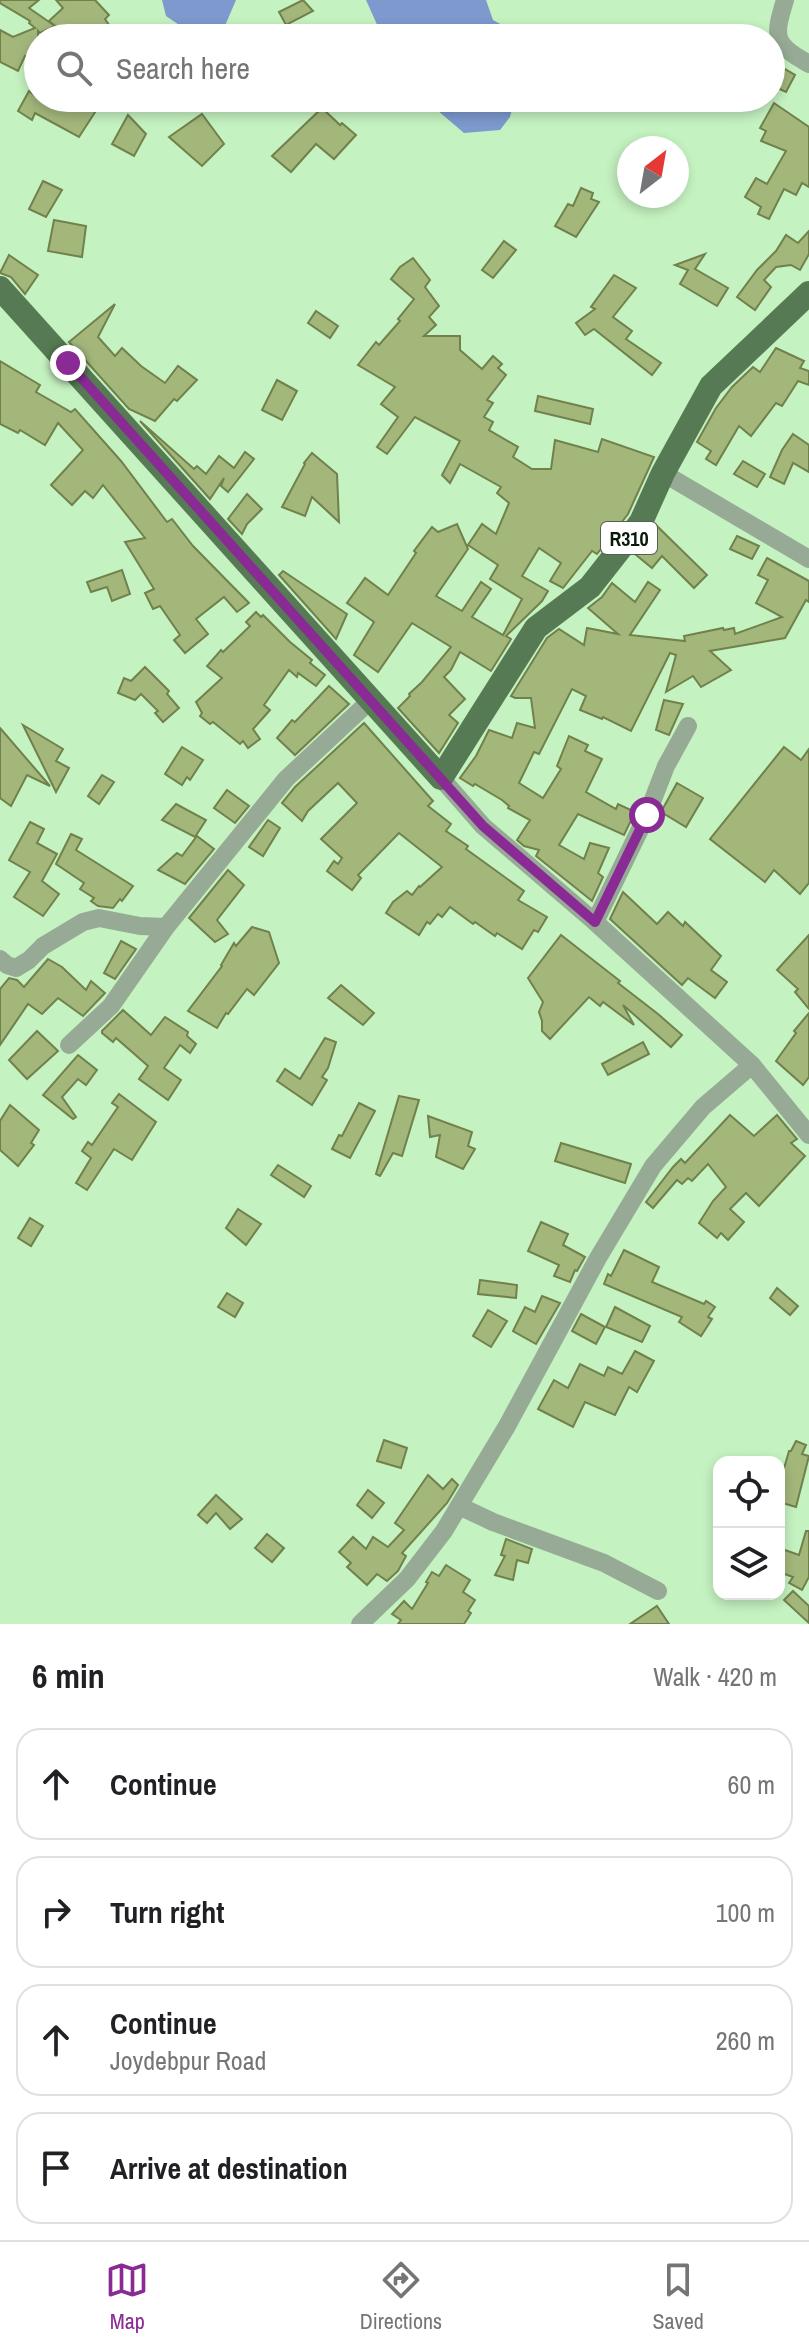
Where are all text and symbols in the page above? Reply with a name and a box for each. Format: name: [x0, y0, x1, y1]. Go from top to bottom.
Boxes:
search box: [24, 24, 785, 112]
icon: search: [52, 46, 96, 90]
text: Search here: [116, 48, 250, 88]
north arrow: [617, 136, 689, 208]
route end: [50, 345, 86, 381]
road number: R310: [601, 522, 657, 554]
route start: [629, 797, 665, 833]
map controls: [713, 1456, 785, 1600]
button: locate: [713, 1456, 785, 1528]
button: layers: [713, 1528, 785, 1600]
text: 6 min: [32, 1653, 105, 1699]
text: Walk · 420 m: [653, 1659, 777, 1694]
icon: ahead: [34, 1762, 78, 1806]
text: Continue: [110, 1764, 217, 1804]
text: 60 m: [728, 1767, 775, 1802]
icon: right: [34, 1890, 78, 1934]
text: Turn right: [110, 1892, 224, 1932]
text: 100 m: [716, 1895, 775, 1930]
text: Continue: [110, 2003, 217, 2043]
icon: ahead: [34, 2018, 78, 2062]
text: 260 m: [716, 2023, 775, 2058]
text: Joydebpur Road: [110, 2043, 266, 2078]
icon: arrive: [34, 2146, 78, 2190]
text: Arrive at destination: [110, 2148, 348, 2188]
tab: Map: [105, 2258, 149, 2336]
tab: Directions: [360, 2258, 442, 2336]
tab: Saved: [653, 2258, 704, 2336]

